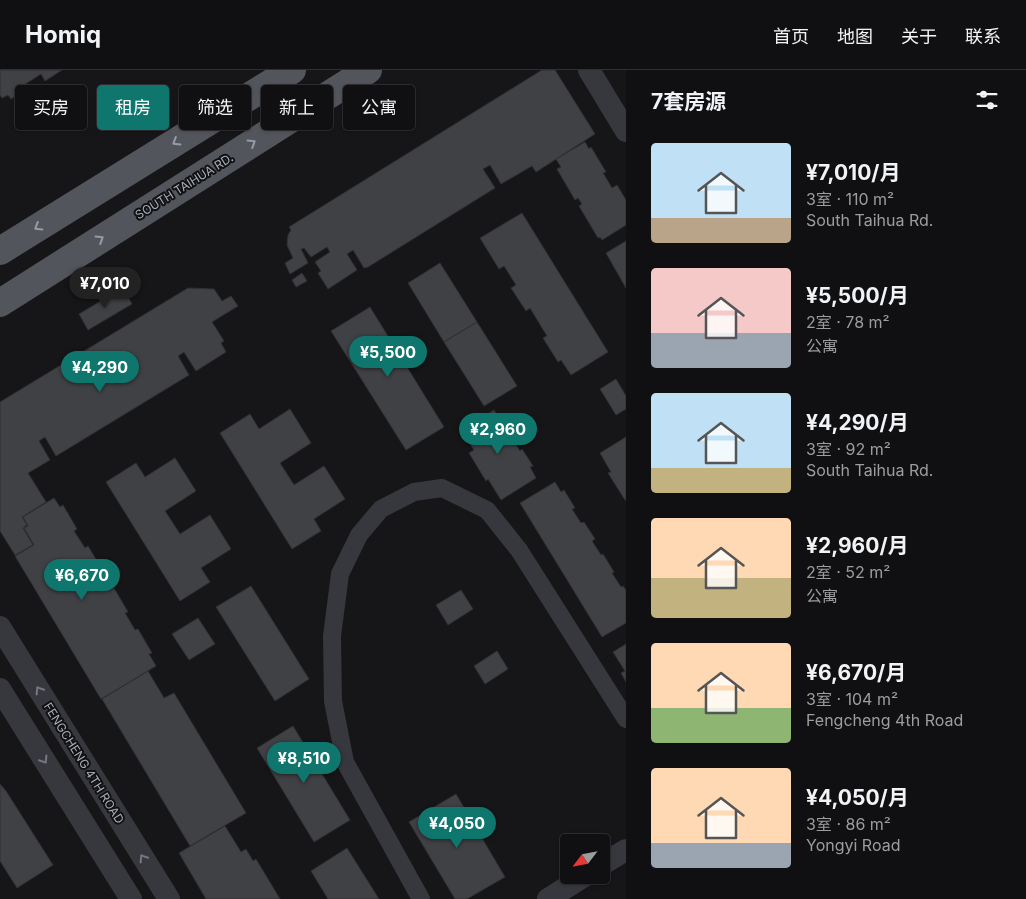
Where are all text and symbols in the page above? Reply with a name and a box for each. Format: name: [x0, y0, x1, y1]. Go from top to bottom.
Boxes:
text: Homiq: [25, 20, 101, 49]
text: 首页: [773, 26, 809, 47]
text: 地图: [837, 26, 873, 47]
text: 关于: [901, 26, 937, 47]
text: 联系: [965, 26, 1001, 47]
chip: 买房: [15, 85, 87, 130]
chip: 租房: [97, 85, 169, 130]
chip: 筛选: [179, 85, 251, 130]
chip: 新上: [261, 85, 333, 130]
chip: 公寓: [343, 85, 415, 130]
icon: filters: [973, 86, 1001, 114]
text: 7套房源: [651, 89, 726, 114]
one-way arrow: [172, 135, 181, 145]
one-way arrow: [247, 140, 256, 149]
street label: SOUTH TAIHUA RD.: [132, 150, 236, 222]
text: ¥7,010/月: [806, 160, 901, 185]
icon: home: [691, 163, 751, 223]
text: 3室 · 110 m²: [806, 189, 894, 209]
text: South Taihua Rd.: [806, 210, 933, 230]
one-way arrow: [34, 221, 43, 231]
one-way arrow: [95, 236, 104, 246]
pin: ¥7,010: [64, 266, 146, 309]
text: ¥7,010: [80, 273, 130, 293]
text: ¥5,500/月: [806, 283, 909, 308]
icon: home: [691, 288, 751, 348]
text: 2室 · 78 m²: [806, 312, 890, 332]
pin: ¥5,500: [347, 336, 429, 378]
text: 公寓: [806, 336, 838, 356]
text: ¥5,500: [360, 342, 416, 362]
pin: ¥4,290: [59, 350, 141, 393]
text: ¥4,290: [72, 357, 128, 377]
text: ¥4,290/月: [806, 410, 909, 435]
pin: ¥2,960: [457, 412, 539, 455]
icon: home: [691, 413, 751, 473]
text: ¥2,960: [470, 419, 526, 439]
text: 3室 · 92 m²: [806, 439, 891, 459]
text: South Taihua Rd.: [806, 460, 933, 480]
text: ¥2,960/月: [806, 533, 909, 558]
icon: home: [691, 538, 751, 598]
pin: ¥6,670: [41, 558, 123, 601]
text: 2室 · 52 m²: [806, 562, 890, 582]
text: ¥6,670: [55, 565, 109, 585]
text: 公寓: [806, 586, 838, 606]
text: ¥6,670/月: [806, 660, 906, 685]
icon: home: [691, 663, 751, 723]
one-way arrow: [36, 686, 45, 695]
text: 3室 · 104 m²: [806, 689, 898, 709]
street label: FENGCHENG 4TH ROAD: [41, 700, 127, 826]
text: Fengcheng 4th Road: [806, 710, 963, 730]
pin: ¥8,510: [263, 742, 345, 784]
text: ¥8,510: [278, 748, 330, 768]
one-way arrow: [38, 755, 48, 764]
text: ¥4,050/月: [806, 785, 909, 810]
icon: home: [691, 788, 751, 848]
pin: ¥4,050: [416, 806, 498, 849]
text: ¥4,050: [429, 813, 485, 833]
text: 3室 · 86 m²: [806, 814, 891, 834]
north arrow: [560, 834, 610, 884]
map controls: [560, 834, 610, 884]
text: Yongyi Road: [806, 835, 900, 855]
one-way arrow: [140, 854, 150, 863]

